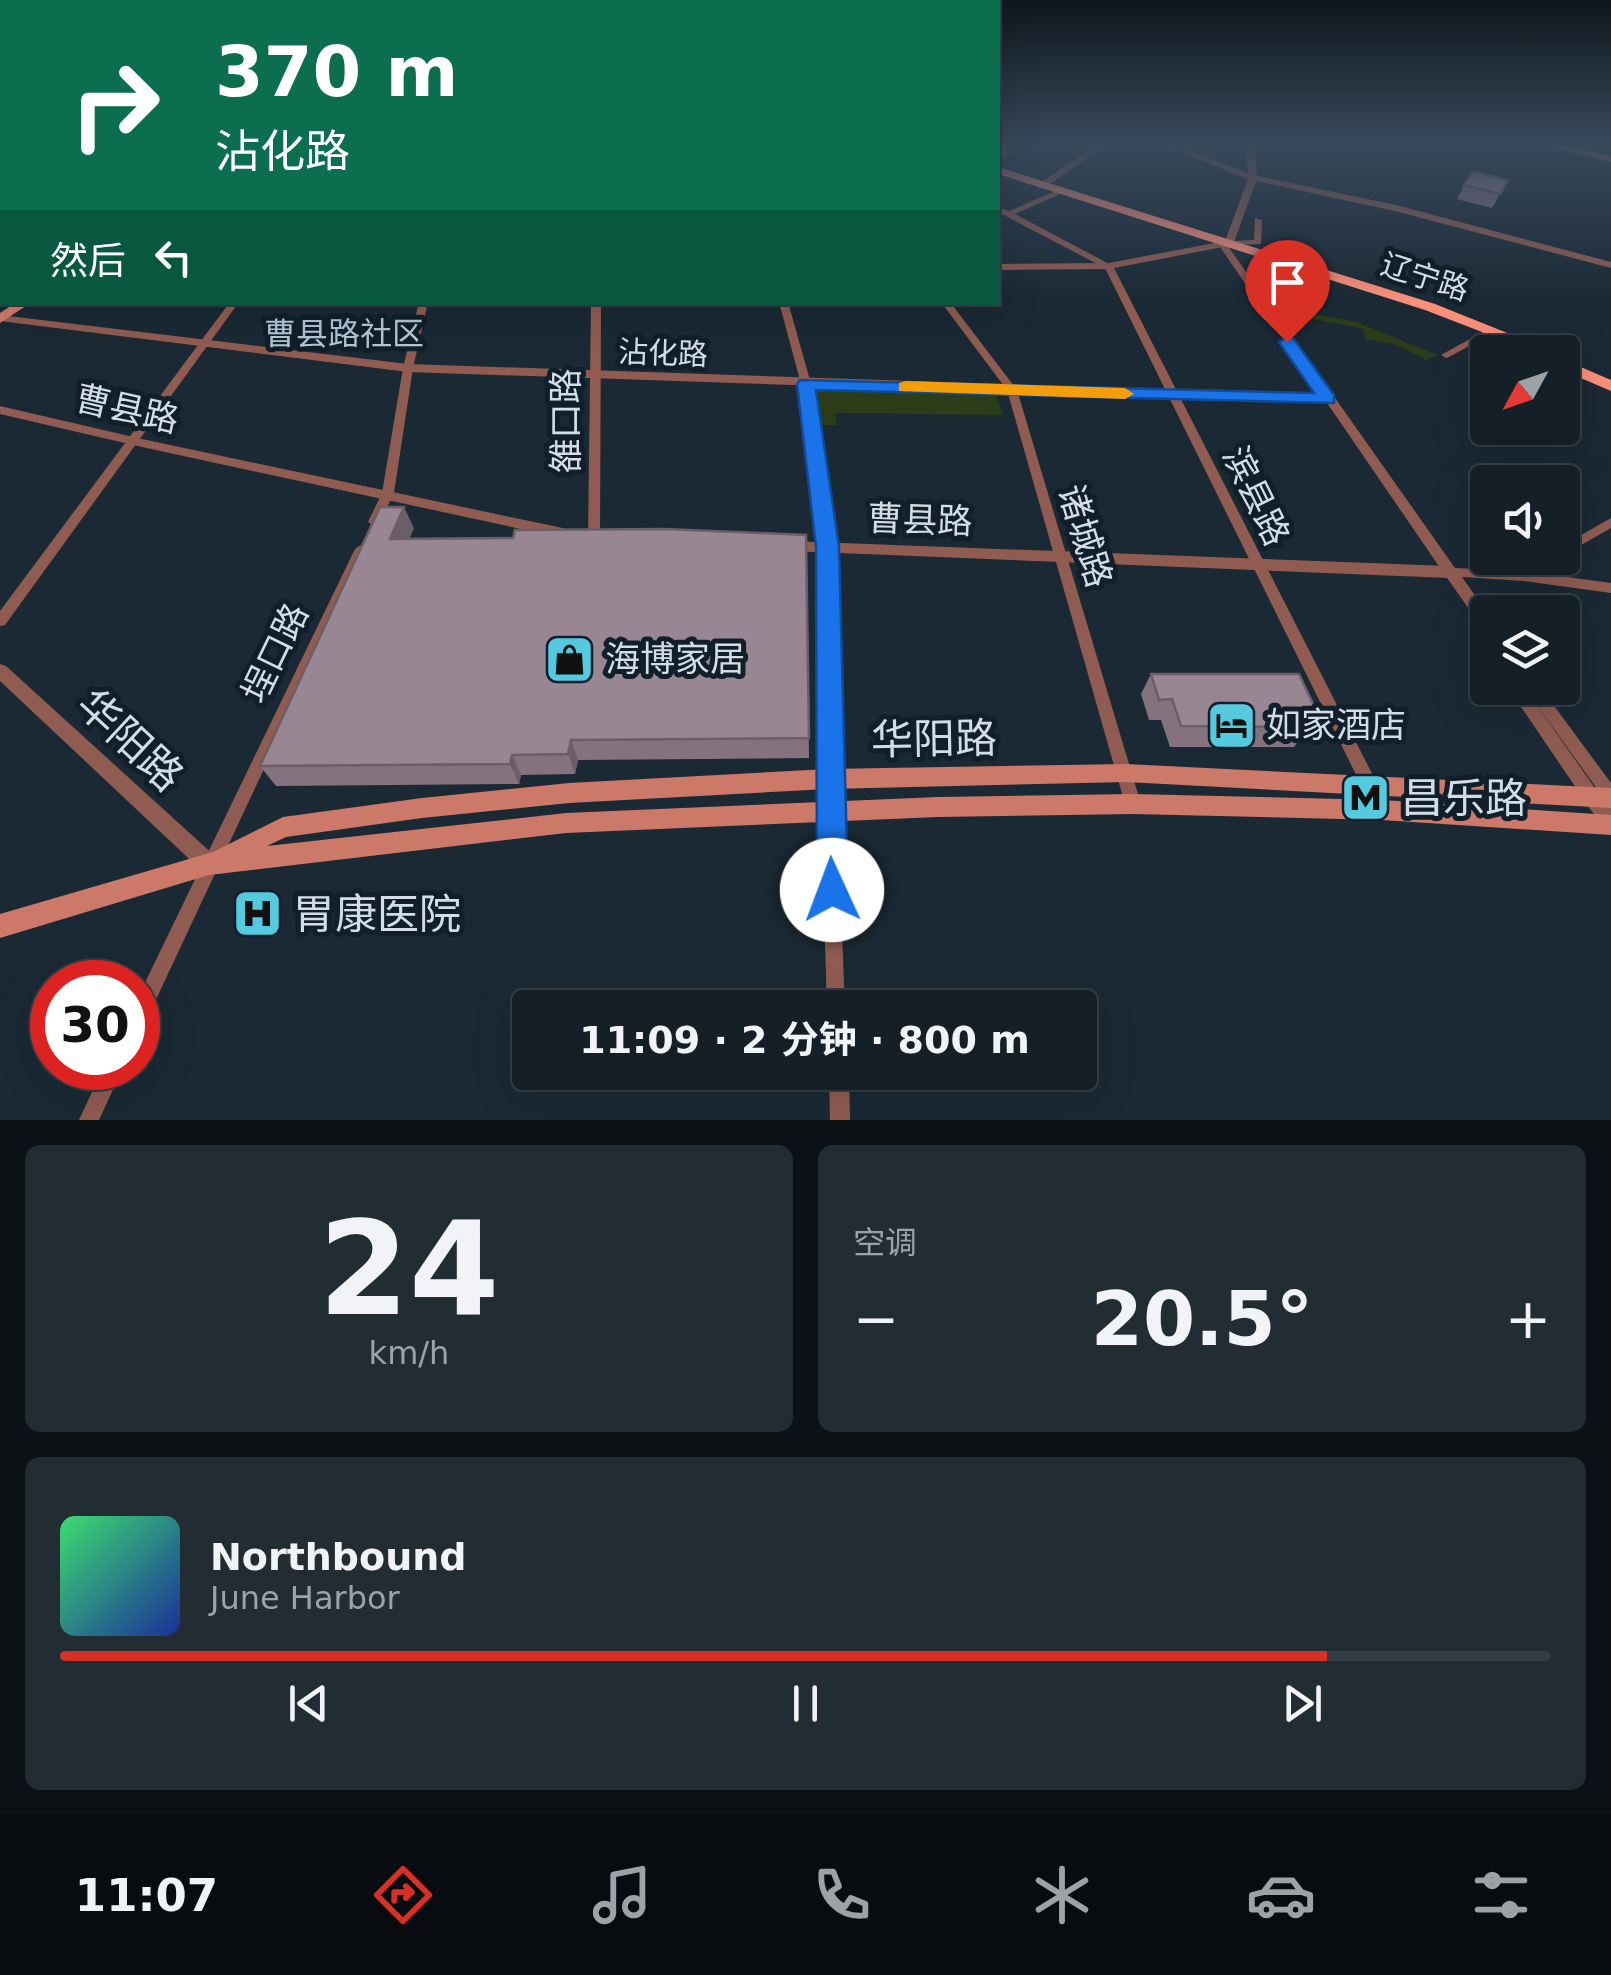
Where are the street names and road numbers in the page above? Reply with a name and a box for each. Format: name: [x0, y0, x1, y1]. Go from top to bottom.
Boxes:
street label: 辽宁路: [1377, 246, 1473, 308]
street label: 沾化路: [617, 334, 709, 372]
street label: 雒口路: [546, 368, 586, 474]
street label: 曹县路: [71, 378, 183, 440]
street label: 滨县路: [1215, 440, 1297, 552]
street label: 诸城路: [1051, 480, 1119, 592]
street label: 曹县路: [867, 498, 973, 542]
street label: 埕口路: [234, 597, 316, 709]
street label: 华阳路: [67, 679, 193, 801]
street label: 华阳路: [871, 713, 997, 765]

